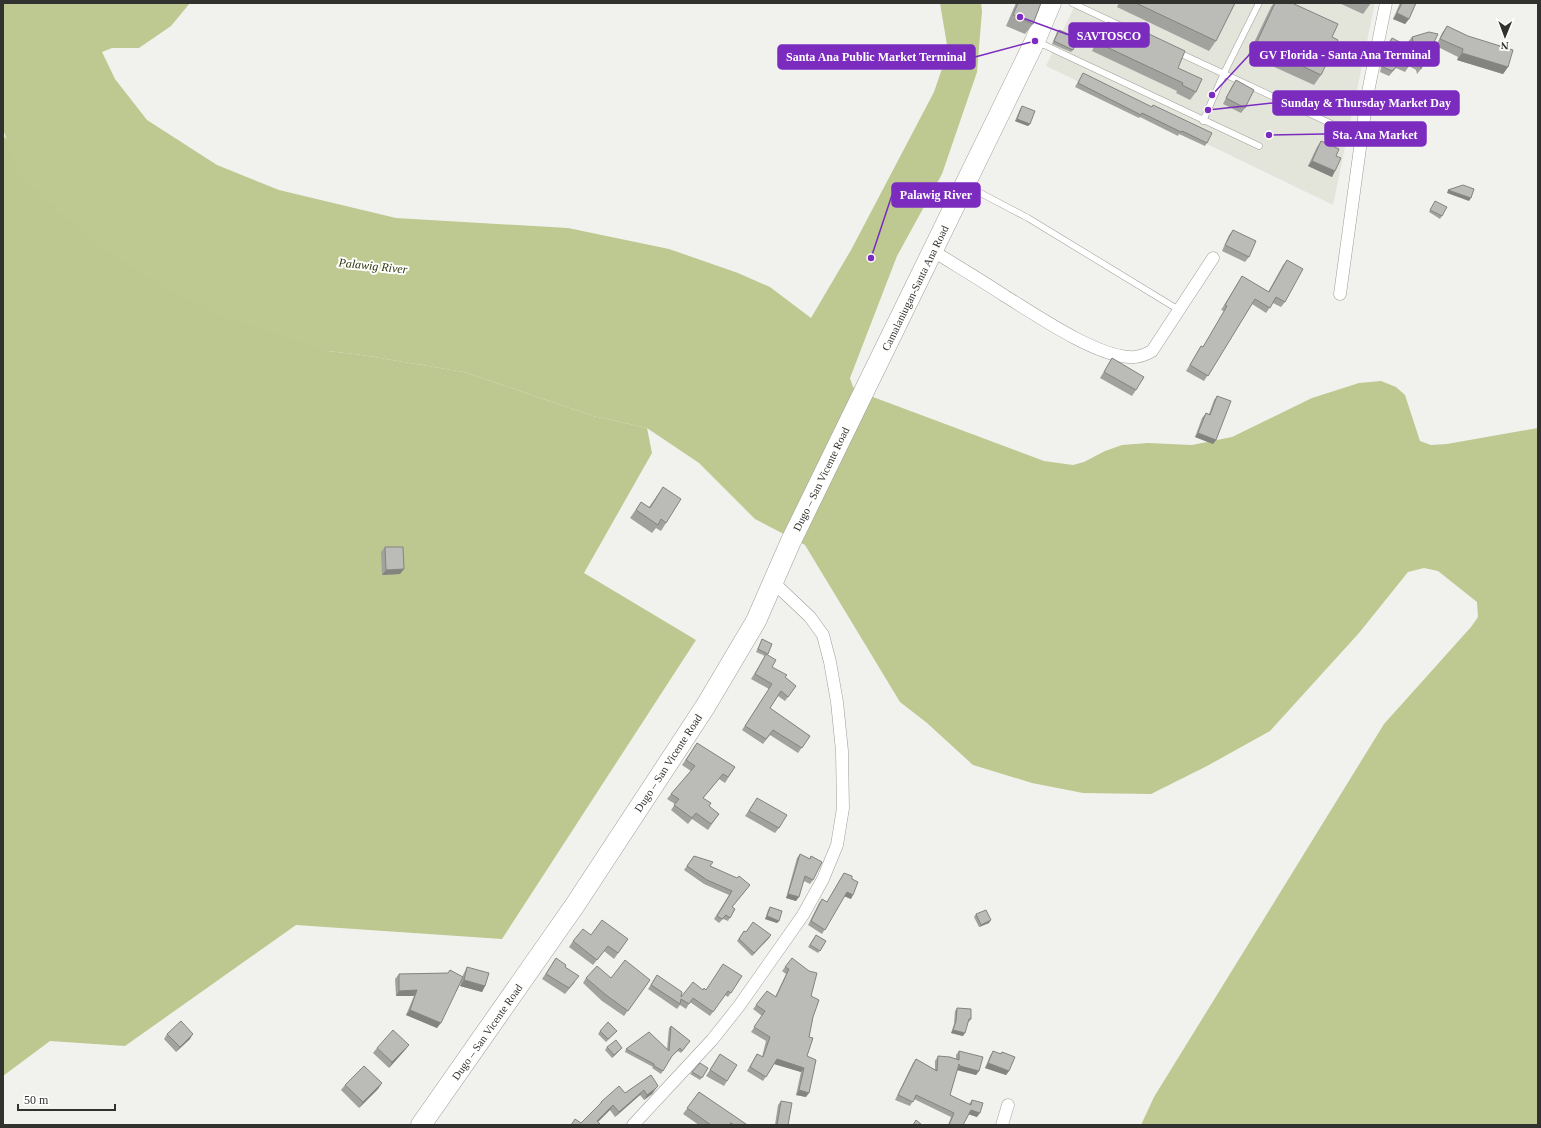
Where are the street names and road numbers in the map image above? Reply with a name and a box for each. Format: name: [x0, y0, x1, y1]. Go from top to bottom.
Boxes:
street label: Camalaniugan-Santa Ana Road: [879, 223, 951, 353]
street label: Dugo – San Vicente Road: [791, 425, 852, 533]
street label: Dugo – San Vicente Road: [632, 712, 704, 814]
street label: Dugo – San Vicente Road: [449, 981, 525, 1082]

